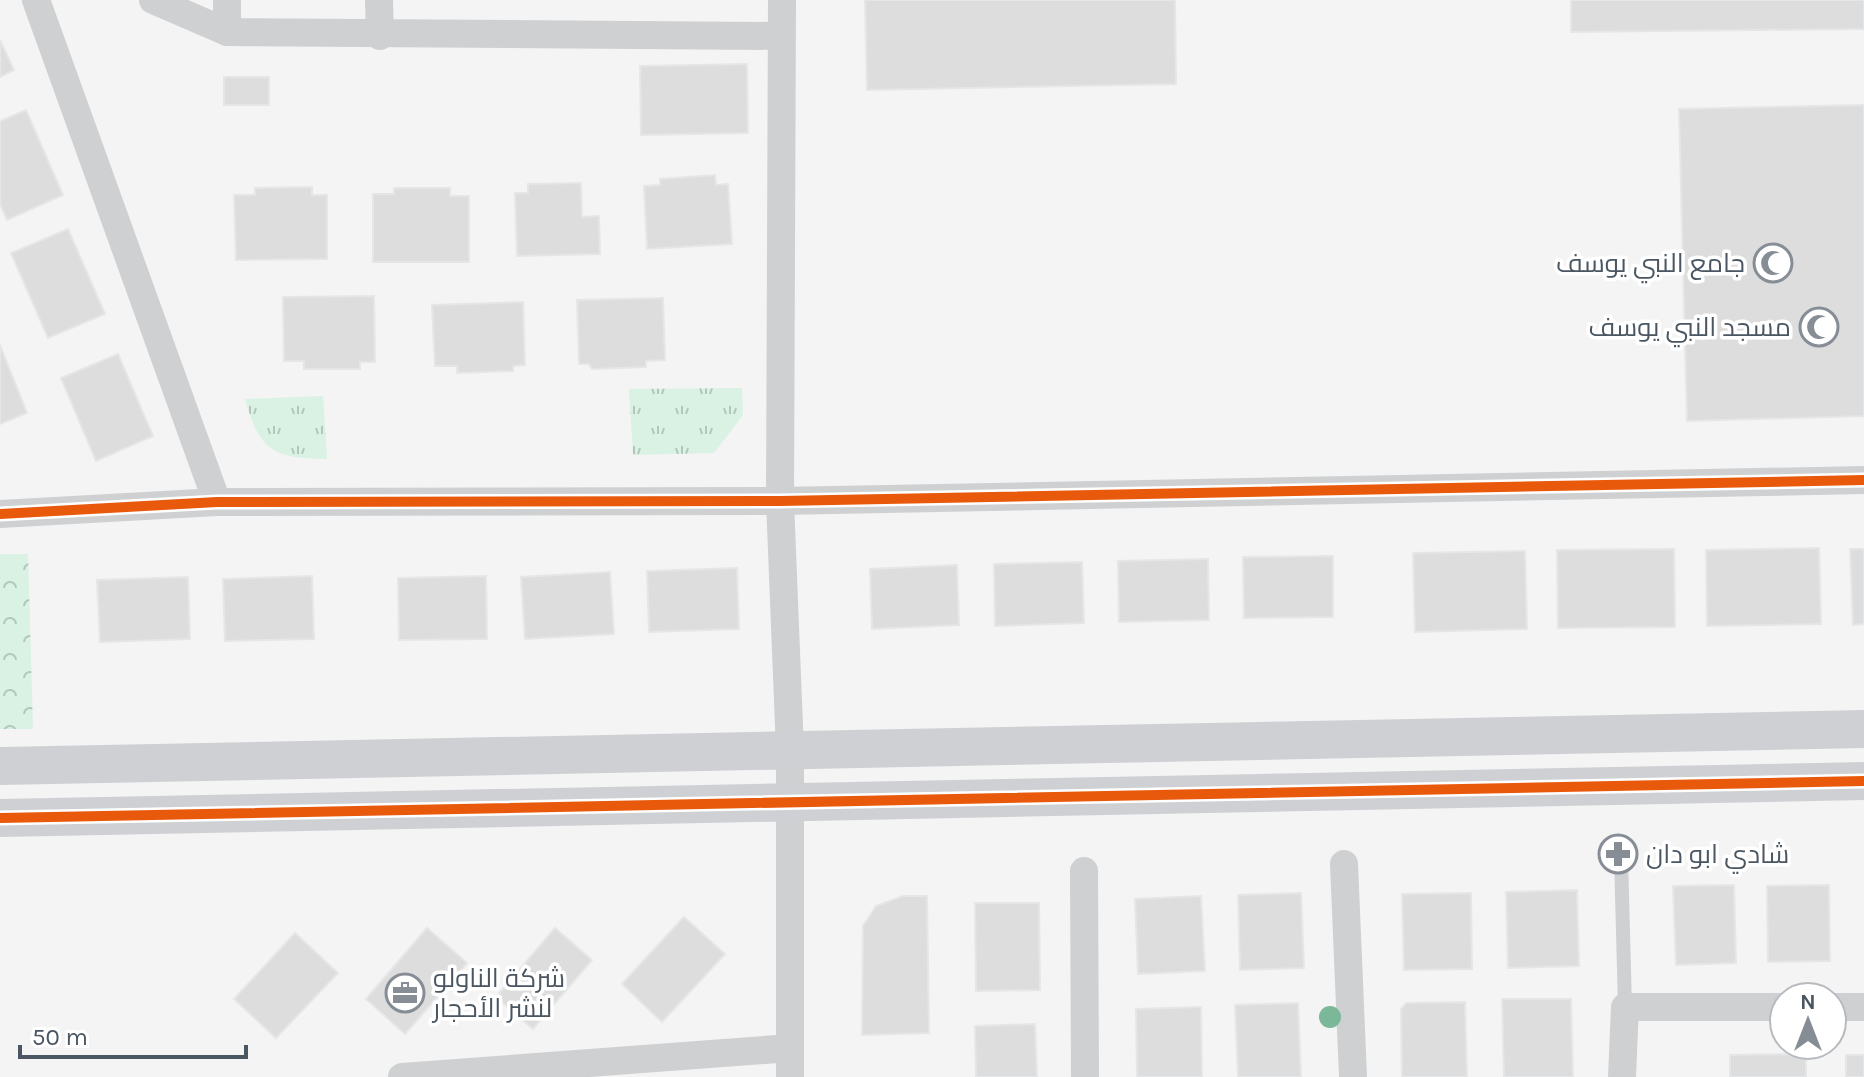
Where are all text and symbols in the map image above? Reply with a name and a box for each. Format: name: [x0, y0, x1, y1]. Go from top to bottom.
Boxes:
mosque icon: جامع النبي يوسف: [1752, 242, 1794, 284]
place label: جامع النبي يوسف: [1556, 248, 1745, 284]
mosque icon: مسجد النبي يوسف: [1798, 306, 1840, 348]
place label: مسجد النبي يوسف: [1588, 312, 1791, 348]
pharmacy icon: شادي ابو دان: [1597, 833, 1639, 875]
place label: شادي ابو دان: [1646, 839, 1789, 874]
place label: شركة الناولو لنشر الأحجار: [431, 963, 565, 1024]
office icon: شركة الناولو لنشر الأحجار: [384, 972, 426, 1014]
north arrow: [1768, 981, 1848, 1061]
text: N: [1800, 989, 1816, 1015]
scale bar: [20, 1009, 246, 1059]
text: 50 m: [32, 1023, 88, 1051]

